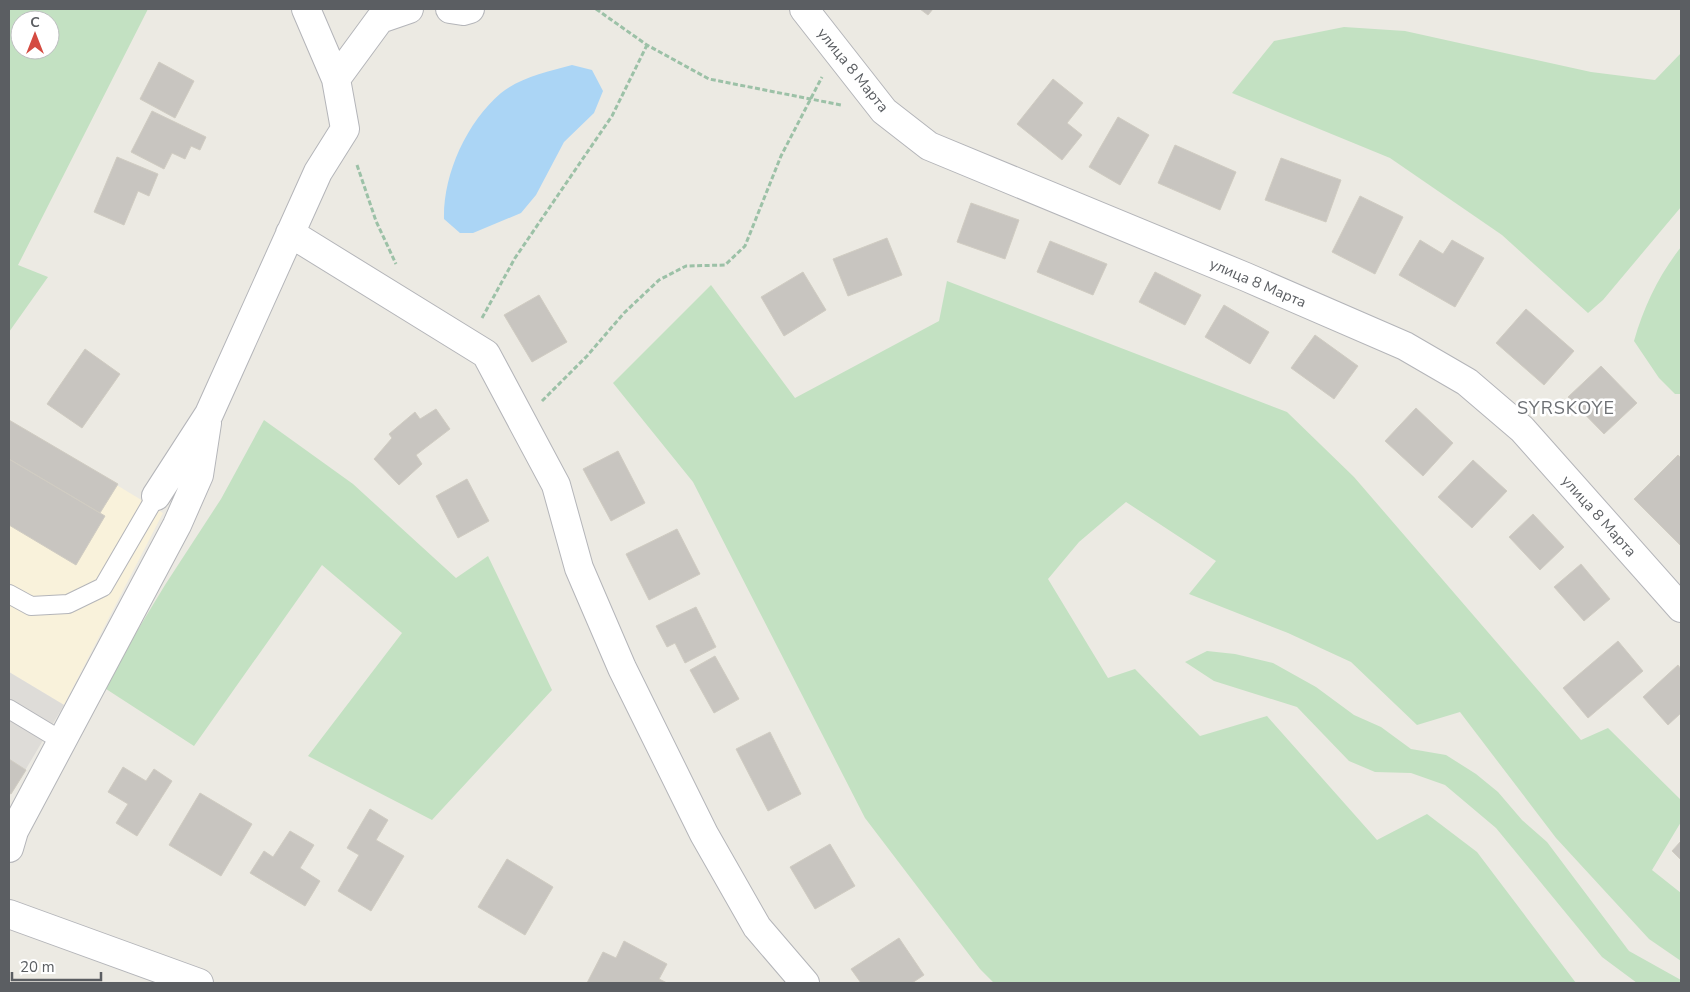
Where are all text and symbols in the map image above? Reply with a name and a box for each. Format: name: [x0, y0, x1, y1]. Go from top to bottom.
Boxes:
north arrow: [10, 10, 60, 60]
text: С: [30, 13, 40, 32]
street label: улица 8 Марта: [813, 24, 893, 116]
street label: улица 8 Марта: [1207, 254, 1309, 312]
district label: SYRSKOYE: [1517, 396, 1615, 420]
street label: улица 8 Марта: [1557, 471, 1641, 561]
scale bar: [12, 950, 101, 982]
text: 20 m: [20, 957, 55, 977]

